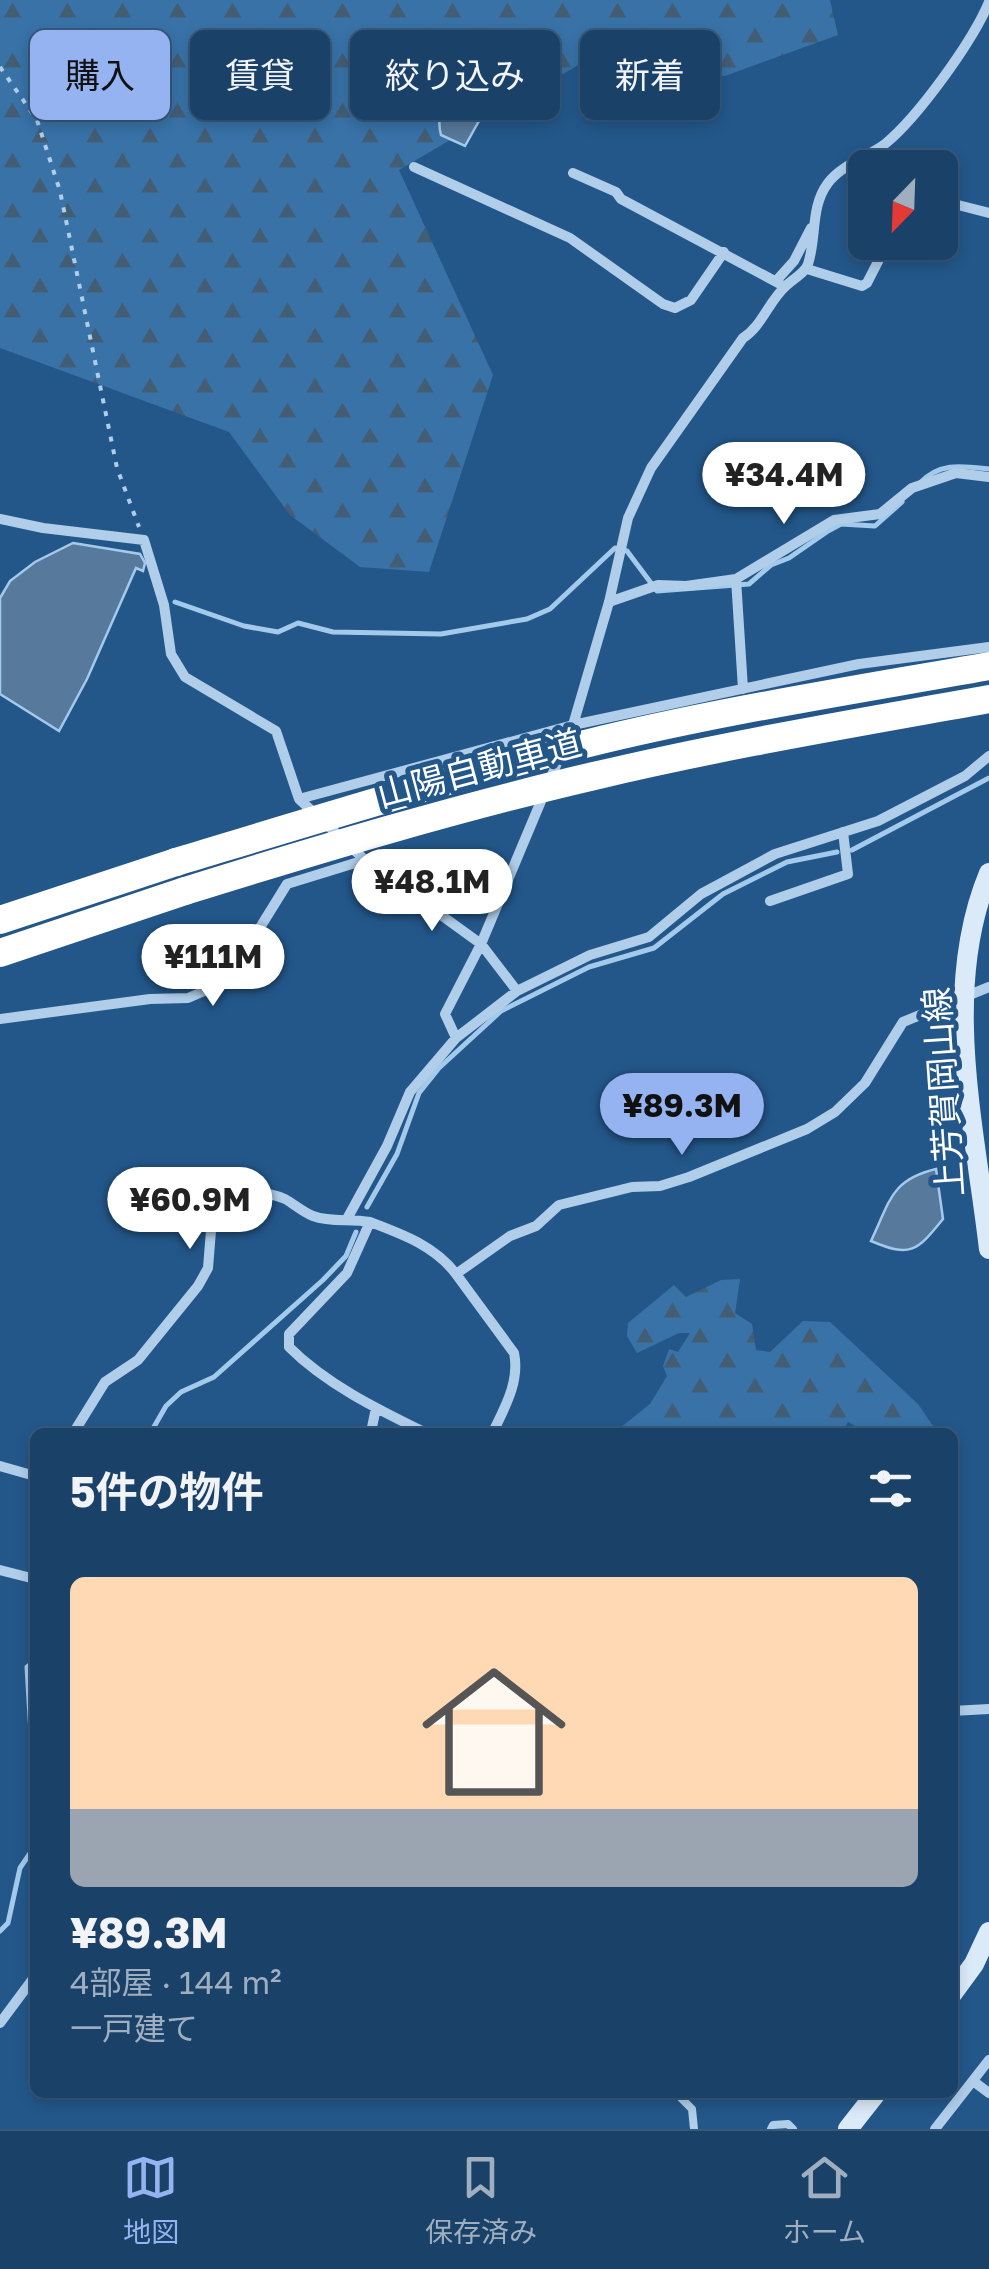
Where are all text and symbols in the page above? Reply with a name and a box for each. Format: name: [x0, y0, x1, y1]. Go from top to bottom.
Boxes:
chip: 購入: [30, 30, 170, 120]
chip: 賃貸: [190, 30, 330, 120]
chip: 絞り込み: [350, 30, 560, 120]
chip: 新着: [580, 30, 720, 120]
north arrow: [848, 150, 958, 260]
map controls: [848, 150, 958, 260]
pin: ¥34.4M: [703, 442, 865, 527]
text: ¥34.4M: [724, 455, 844, 493]
street label: 山陽自動車道: [372, 721, 586, 815]
pin: ¥48.1M: [351, 849, 513, 934]
text: ¥48.1M: [374, 862, 490, 900]
pin: ¥111M: [143, 924, 283, 1009]
text: ¥111M: [163, 937, 263, 975]
street label: 上芳賀岡山線: [915, 986, 971, 1198]
pin: ¥89.3M: [601, 1073, 763, 1158]
text: ¥89.3M: [622, 1086, 742, 1124]
pin: ¥60.9M: [109, 1167, 271, 1252]
text: ¥60.9M: [129, 1180, 251, 1218]
icon: filters: [863, 1461, 918, 1516]
text: 5件の物件: [70, 1466, 264, 1516]
icon: home: [404, 1642, 584, 1822]
text: ¥89.3M: [70, 1907, 228, 1957]
text: 4部屋 · 144 m²: [70, 1963, 282, 2001]
text: 一戸建て: [70, 2009, 198, 2047]
tab: 地図: [123, 2150, 179, 2250]
tab: 保存済み: [425, 2150, 537, 2250]
tab: ホーム: [783, 2150, 866, 2250]

